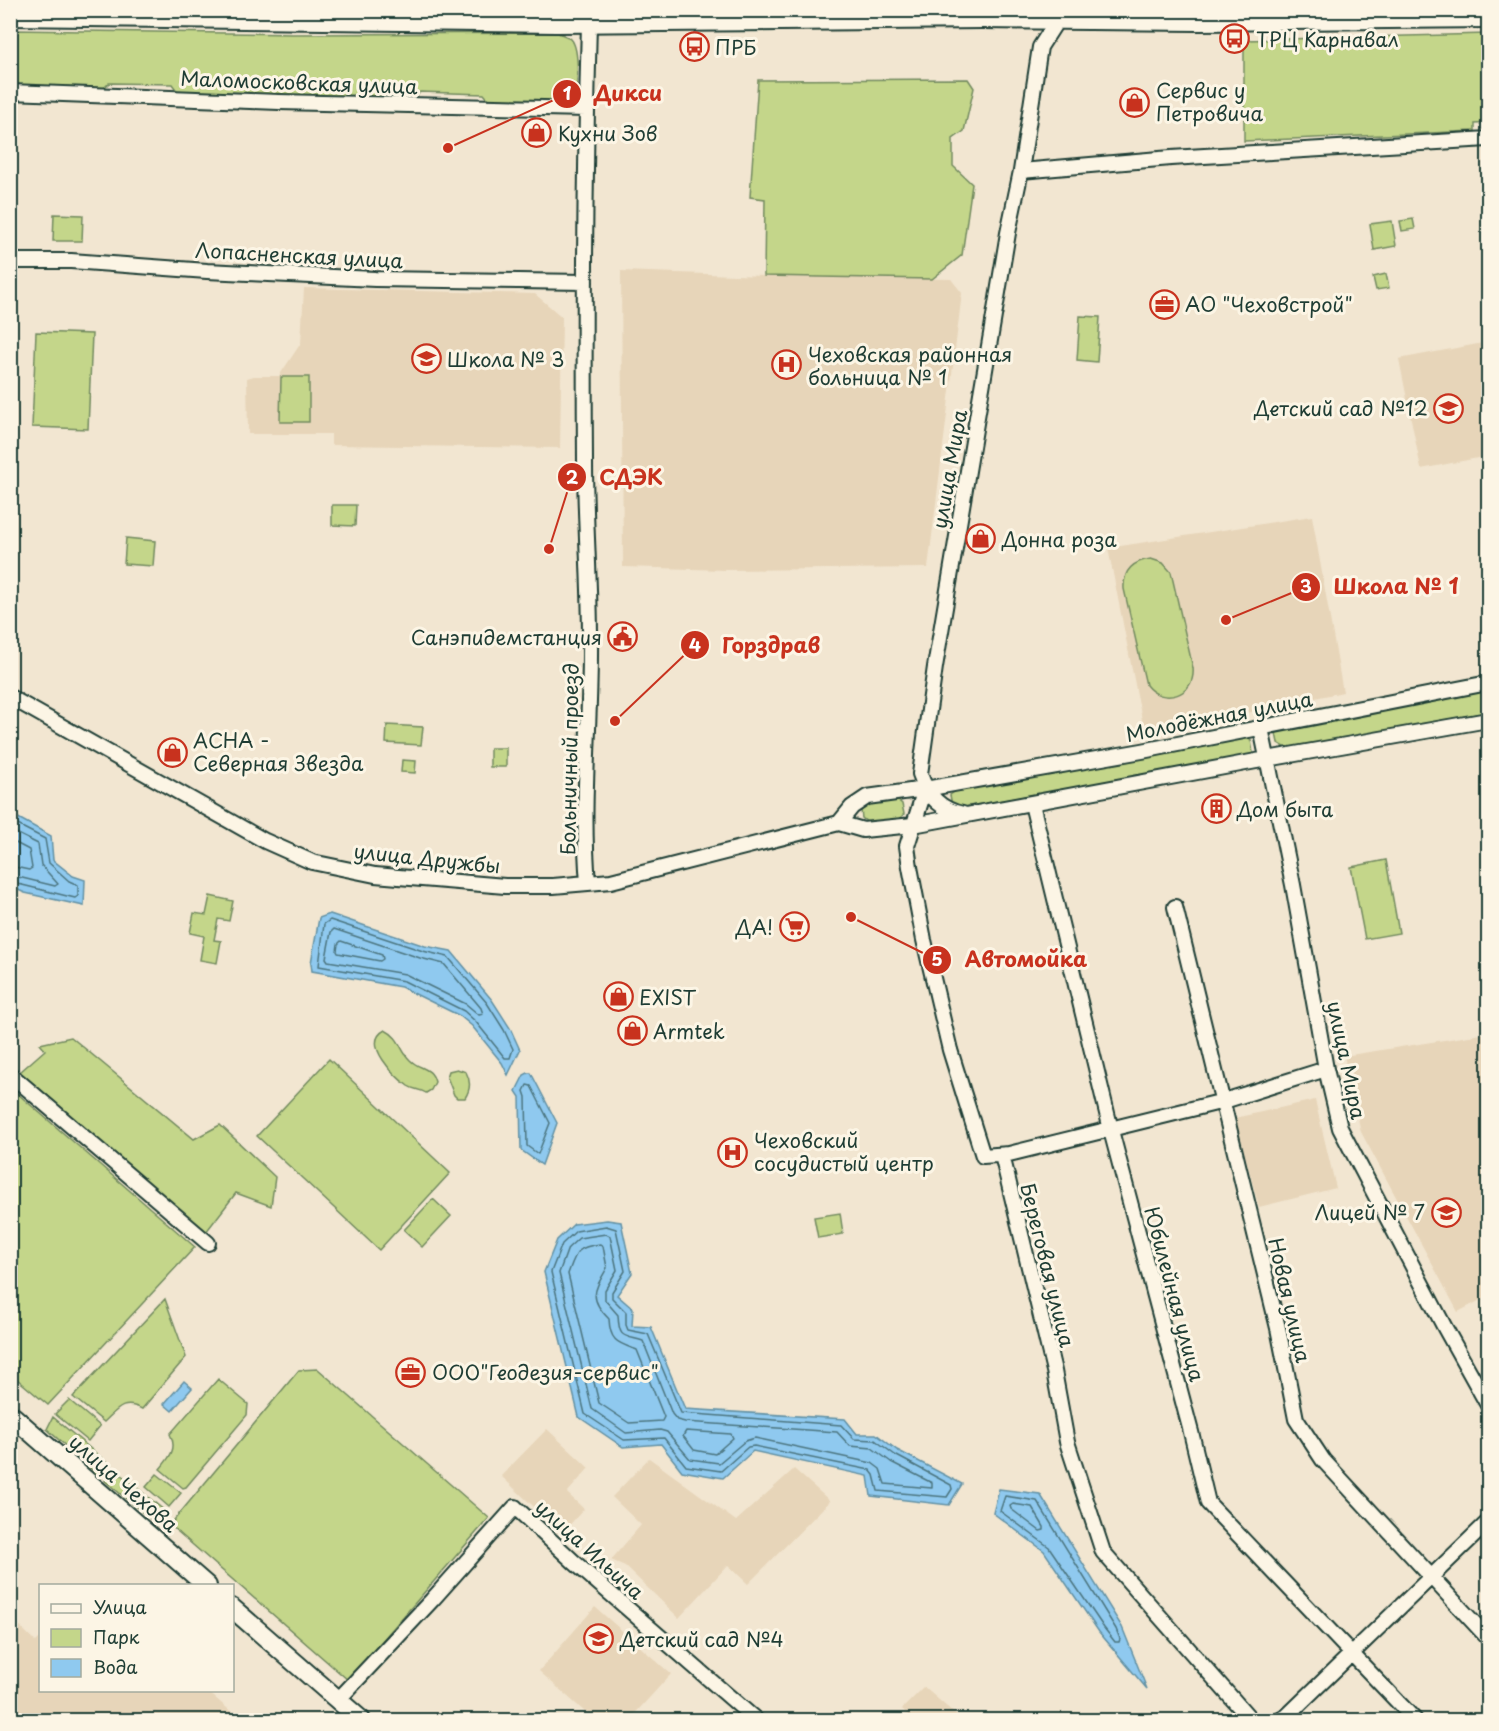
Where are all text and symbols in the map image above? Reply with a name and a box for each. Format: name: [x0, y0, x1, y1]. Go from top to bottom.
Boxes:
bus stop icon: ТРЦ Карнавал: [1219, 23, 1251, 55]
place label: ТРЦ Карнавал: [1256, 24, 1399, 54]
bus stop icon: ПРБ: [678, 31, 710, 63]
place label: ПРБ: [715, 32, 756, 62]
street label: Маломосковская улица: [180, 63, 419, 101]
callout: Дикси: [552, 75, 674, 114]
place label: Сервис у Петровича: [1156, 75, 1264, 128]
text: Дикси: [593, 76, 662, 108]
text: 1: [563, 79, 572, 106]
shop icon: Сервис у Петровича: [1119, 86, 1151, 118]
shop icon: Кухни Зов: [521, 117, 553, 149]
place label: Кухни Зов: [558, 118, 657, 148]
street label: Лопасненская улица: [194, 235, 404, 275]
office icon: АО "Чеховстрой": [1148, 288, 1180, 320]
place label: АО "Чеховстрой": [1185, 289, 1353, 319]
place label: Чеховская районная больница № 1: [808, 339, 1012, 392]
school or university icon: Школа № 3: [410, 343, 442, 375]
place label: Школа № 3: [447, 344, 564, 374]
hospital icon: Чеховская районная больница № 1: [771, 349, 803, 381]
school or university icon: Детский сад №12: [1433, 392, 1465, 424]
place label: Детский сад №12: [1253, 393, 1428, 423]
street label: улица Мира: [924, 407, 974, 531]
callout: СДЭК: [557, 458, 675, 497]
text: СДЭК: [599, 460, 663, 492]
text: 2: [566, 463, 579, 490]
shop icon: Донна роза: [965, 523, 997, 555]
place label: Донна роза: [1001, 524, 1117, 554]
callout: Школа № 1: [1291, 568, 1471, 607]
text: Школа № 1: [1334, 569, 1458, 601]
text: 3: [1300, 572, 1312, 599]
public building icon: Санэпидемстанция: [607, 621, 639, 653]
place label: Санэпидемстанция: [411, 622, 602, 652]
callout: Горздрав: [680, 626, 832, 665]
text: Горздрав: [722, 628, 820, 660]
text: 4: [689, 631, 701, 658]
street label: Больничный проезд: [552, 663, 586, 855]
street label: Молодёжная улица: [1123, 683, 1315, 749]
place label: АСНА - Северная Звезда: [193, 725, 364, 778]
shop icon: АСНА - Северная Звезда: [156, 736, 188, 768]
building icon: Дом быта: [1200, 793, 1232, 825]
place label: Дом быта: [1236, 794, 1334, 824]
street label: улица Дружбы: [352, 835, 502, 881]
supermarket icon: ДА!: [778, 911, 810, 943]
place label: ДА!: [735, 912, 773, 942]
callout: Автомойка: [922, 940, 1099, 979]
text: Автомойка: [965, 942, 1087, 974]
text: 5: [931, 945, 943, 972]
shop icon: EXIST: [602, 981, 634, 1013]
place label: EXIST: [639, 982, 696, 1012]
street label: улица Мира: [1320, 998, 1374, 1122]
shop icon: Armtek: [616, 1015, 648, 1047]
place label: Armtek: [653, 1016, 725, 1046]
place label: Чеховский сосудистый центр: [754, 1125, 934, 1178]
hospital icon: Чеховский сосудистый центр: [717, 1136, 749, 1168]
street label: Береговая улица: [1013, 1180, 1083, 1350]
school or university icon: Лицей № 7: [1430, 1196, 1462, 1228]
place label: Лицей № 7: [1315, 1197, 1425, 1227]
street label: Юбилейная улица: [1137, 1203, 1213, 1385]
street label: Новая улица: [1261, 1235, 1319, 1366]
office icon: ООО"Геодезия-сервис": [395, 1356, 427, 1388]
place label: ООО"Геодезия-сервис": [432, 1357, 659, 1387]
street label: улица Чехова: [63, 1427, 186, 1539]
street label: улица Ильича: [529, 1492, 651, 1606]
legend: [39, 1584, 234, 1692]
text: Улица: [93, 1593, 147, 1620]
text: Парк: [93, 1623, 140, 1650]
school or university icon: Детский сад №4: [583, 1623, 615, 1655]
place label: Детский сад №4: [619, 1624, 784, 1654]
text: Вода: [93, 1653, 138, 1680]

